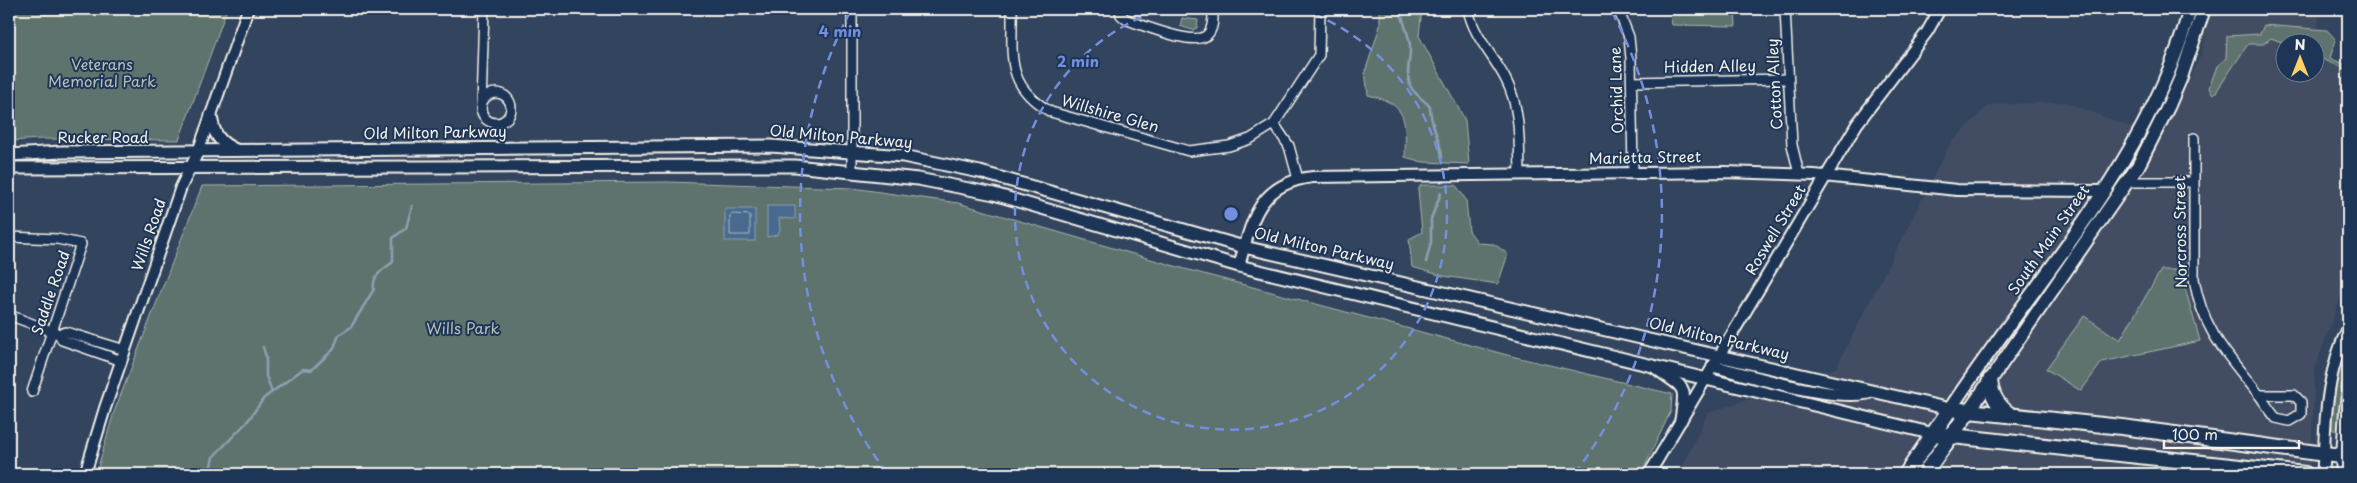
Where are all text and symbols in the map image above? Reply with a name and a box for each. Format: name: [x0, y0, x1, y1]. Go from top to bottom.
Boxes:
text: 4 min: [819, 19, 861, 42]
north arrow: [2274, 32, 2324, 82]
text: N: [2294, 34, 2306, 55]
street label: Cotton Alley: [1760, 38, 1787, 130]
street label: Orchid Lane: [1602, 46, 1629, 134]
text: 2 min: [1057, 49, 1099, 72]
park label: Veterans Memorial Park: [48, 52, 156, 92]
street label: Hidden Alley: [1664, 53, 1756, 78]
street label: Willshire Glen: [1059, 88, 1162, 137]
street label: Old Milton Parkway: [769, 118, 913, 153]
street label: Old Milton Parkway: [363, 119, 507, 144]
street label: Rucker Road: [57, 125, 149, 148]
street label: Marietta Street: [1589, 144, 1701, 169]
street label: Norcross Street: [2167, 176, 2192, 288]
street label: South Main Street: [2001, 179, 2094, 299]
street label: Roswell Street: [1739, 180, 1811, 279]
street label: Wills Road: [124, 195, 171, 274]
centre of rings: [1222, 205, 1240, 223]
street label: Old Milton Parkway: [1252, 220, 1397, 275]
street label: Saddle Road: [24, 247, 75, 338]
street label: Old Milton Parkway: [1647, 310, 1792, 365]
park label: Wills Park: [426, 316, 500, 339]
scale bar: [2164, 418, 2300, 450]
text: 100 m: [2172, 422, 2218, 445]

